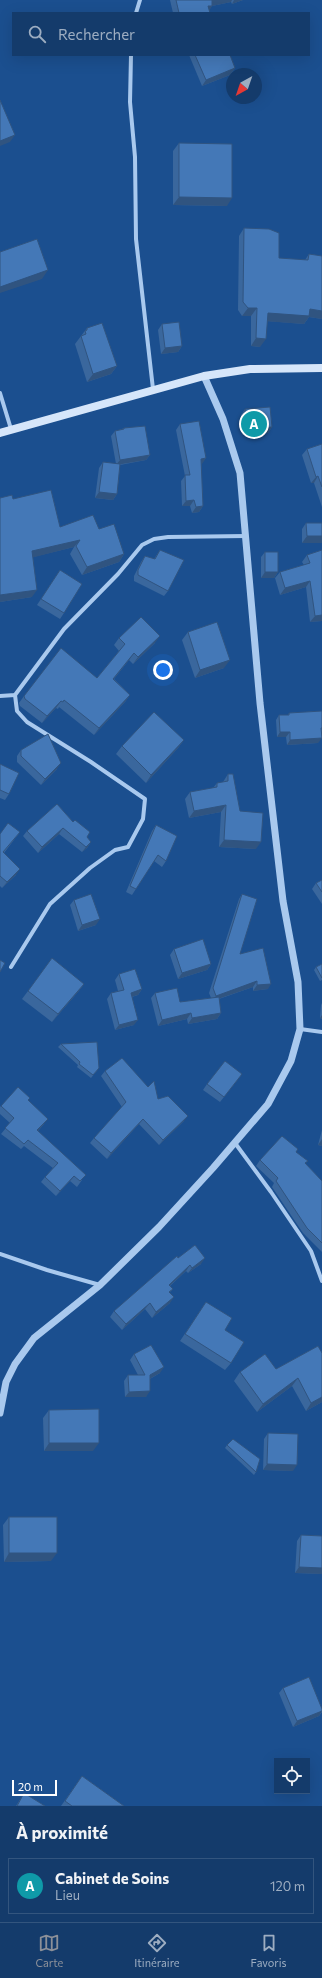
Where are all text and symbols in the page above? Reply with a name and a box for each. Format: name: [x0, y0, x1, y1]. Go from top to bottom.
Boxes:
search box: [12, 12, 310, 56]
icon: search: [26, 23, 48, 45]
text: Rechercher: [58, 25, 135, 43]
north arrow: [226, 68, 262, 104]
pin: A: [241, 409, 267, 439]
your location: [153, 660, 173, 680]
map controls: [274, 1758, 310, 1794]
button: locate: [274, 1758, 310, 1794]
scale bar: [12, 1778, 57, 1797]
text: 20 m: [18, 1780, 43, 1793]
text: À proximité: [16, 1822, 108, 1843]
text: Cabinet de Soins: [55, 1869, 169, 1887]
text: A: [25, 1878, 35, 1894]
text: 120 m: [270, 1878, 305, 1894]
text: Lieu: [55, 1887, 80, 1903]
tab: Carte: [35, 1932, 63, 1969]
tab: Itinéraire: [134, 1932, 180, 1969]
tab: Favoris: [251, 1932, 287, 1969]

